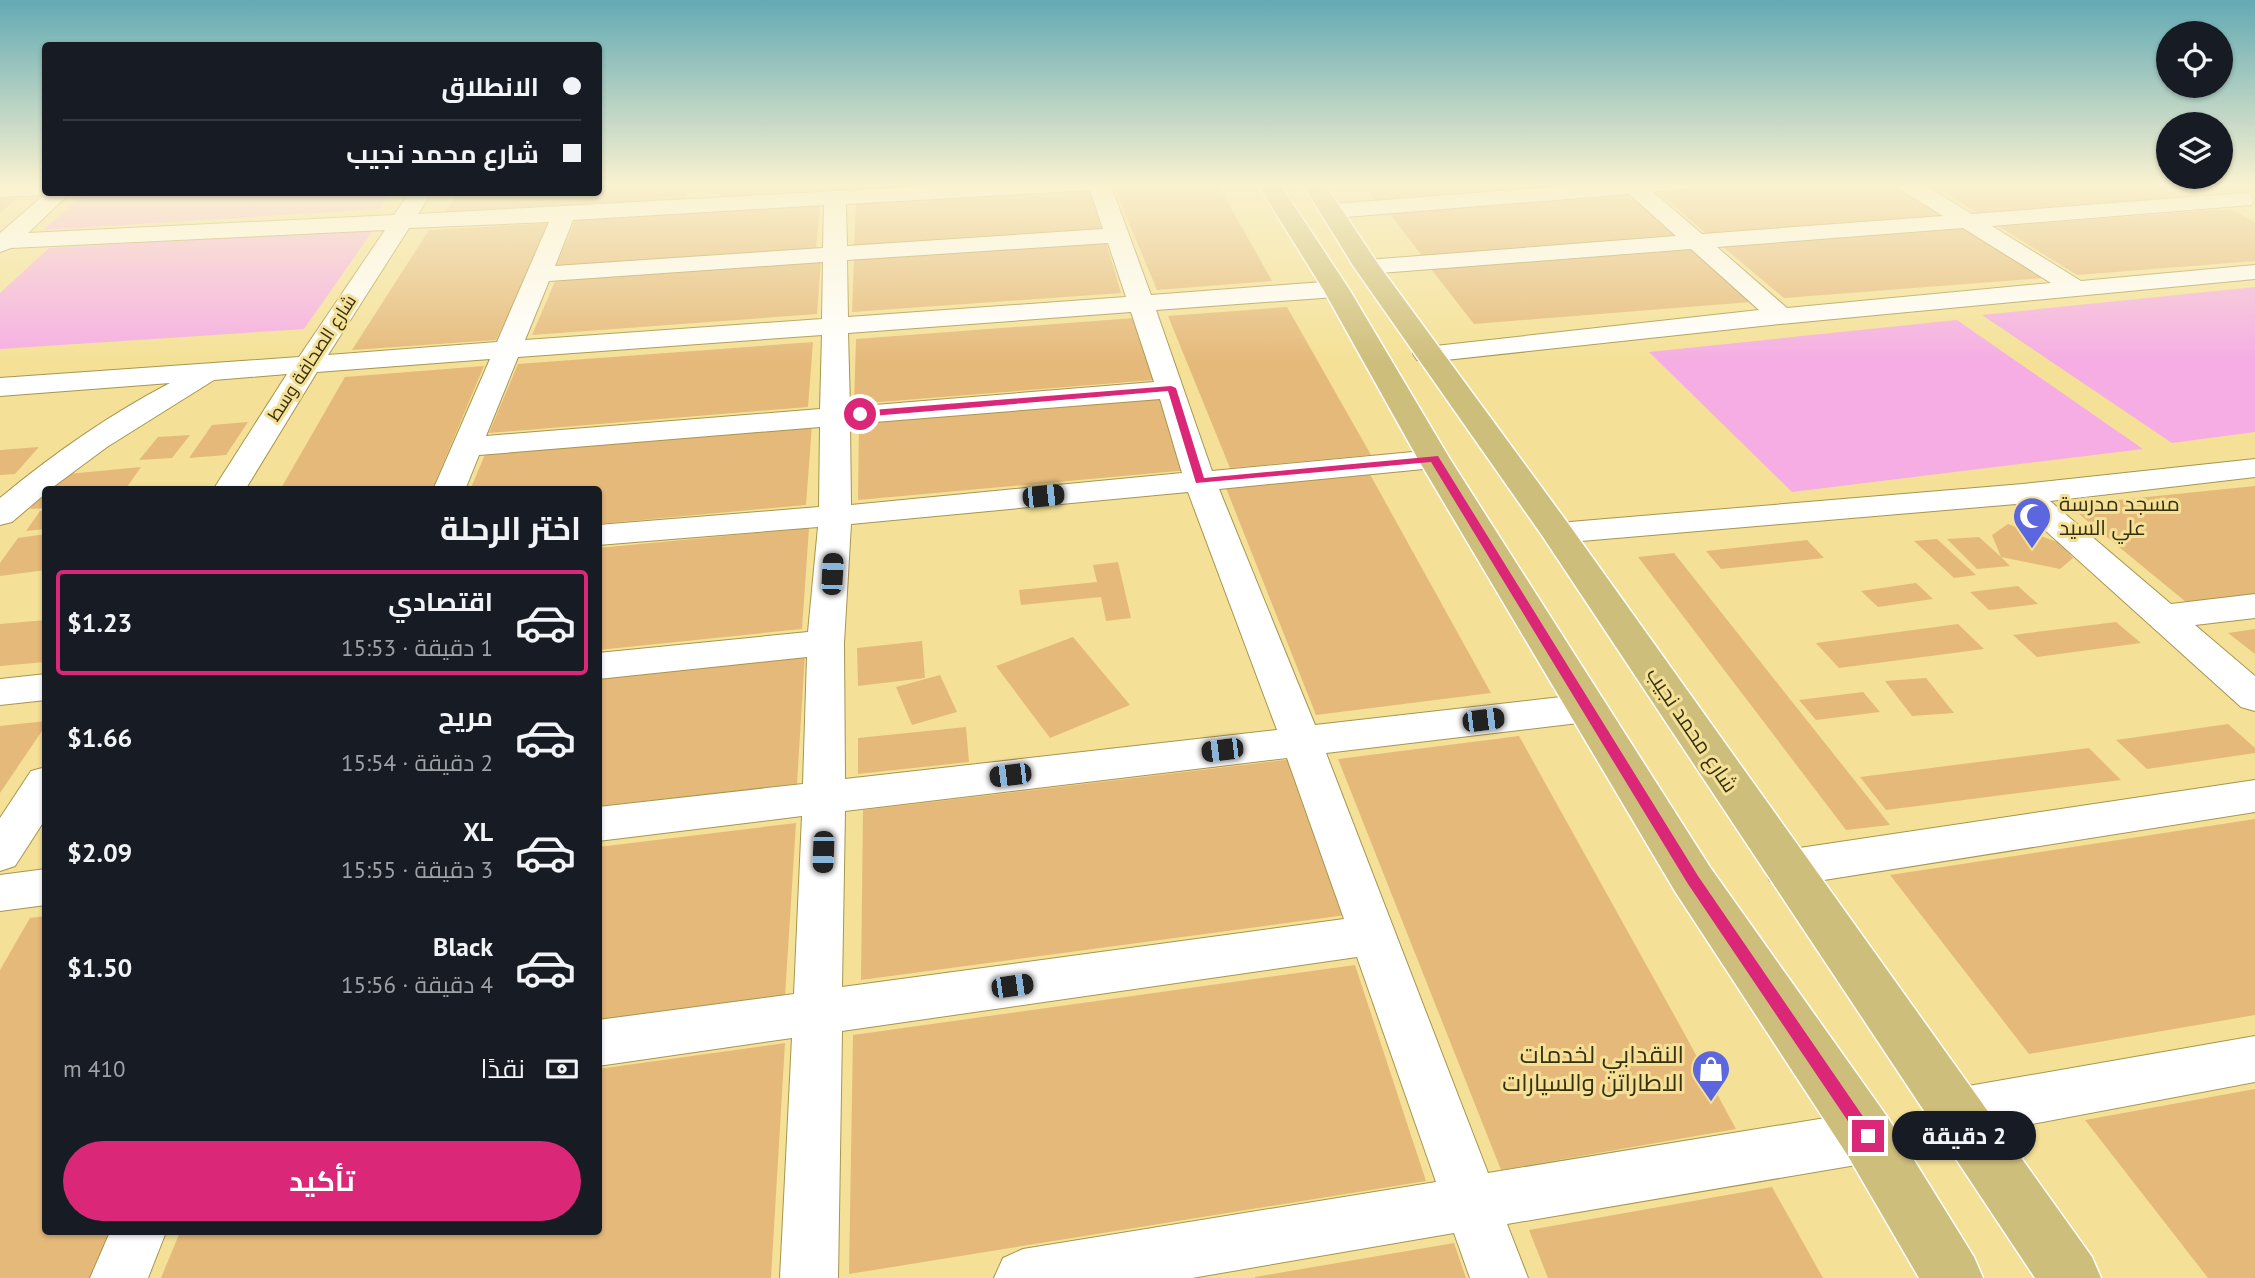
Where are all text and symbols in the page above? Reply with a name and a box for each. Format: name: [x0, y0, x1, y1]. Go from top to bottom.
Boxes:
map controls: [2156, 21, 2233, 189]
button: locate: [2156, 21, 2233, 98]
text: الانطلاق: [441, 70, 539, 103]
button: layers: [2156, 112, 2233, 189]
text: شارع محمد نجيب: [346, 137, 539, 170]
street label: شارع الصحافة وسط: [262, 290, 362, 426]
route start: [844, 398, 876, 430]
car: [1022, 483, 1065, 509]
place label: مسجد مدرسة علي السيد: [2059, 490, 2180, 544]
mosque icon: مسجد مدرسة علي السيد: [2011, 495, 2053, 550]
text: اختر الرحلة: [440, 507, 581, 549]
car: [821, 552, 844, 596]
text: اقتصادي: [388, 585, 493, 618]
icon: car: [514, 591, 577, 654]
text: $1.23: [67, 606, 132, 639]
text: 1 دقيقة · 15:53: [341, 633, 493, 662]
street label: شارع محمد نجيب: [1640, 662, 1744, 798]
text: مريح: [438, 700, 493, 733]
icon: car: [514, 706, 577, 769]
car: [1461, 707, 1506, 733]
text: $1.66: [67, 721, 132, 754]
car: [1200, 737, 1245, 763]
text: 2 دقيقة · 15:54: [341, 748, 493, 777]
car: [988, 762, 1033, 788]
text: XL: [463, 815, 493, 848]
icon: car: [514, 821, 577, 884]
car: [812, 831, 835, 873]
text: $2.09: [67, 836, 132, 869]
text: 3 دقيقة · 15:55: [341, 855, 493, 884]
text: Black: [433, 930, 493, 963]
icon: car: [514, 936, 577, 999]
text: $1.50: [67, 951, 132, 984]
text: 4 دقيقة · 15:56: [341, 970, 493, 999]
car: [990, 973, 1035, 999]
place label: النقدابي لخدمات الاطاراتن والسيارات: [1502, 1039, 1684, 1098]
shop icon: النقدابي لخدمات الاطاراتن والسيارات: [1690, 1048, 1732, 1103]
icon: cash: [543, 1050, 581, 1088]
text: نقدًا: [481, 1052, 525, 1085]
text: 410 m: [63, 1054, 125, 1083]
callout: 2 دقيقة: [1892, 1112, 2036, 1160]
route end: [1852, 1120, 1884, 1152]
text: 2 دقيقة: [1922, 1121, 2006, 1150]
button: تأكيد: [63, 1141, 581, 1221]

